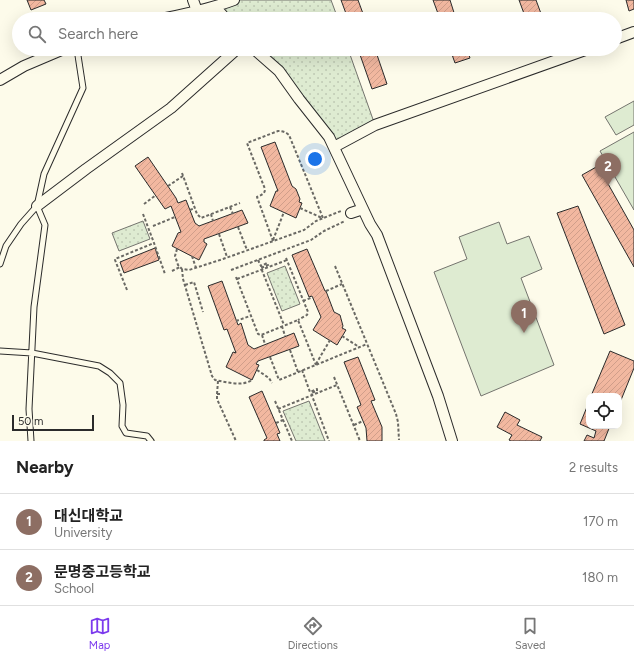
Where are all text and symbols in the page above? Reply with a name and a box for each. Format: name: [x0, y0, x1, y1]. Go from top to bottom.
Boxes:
search box: [12, 12, 622, 56]
icon: search: [26, 23, 48, 45]
text: Search here: [58, 25, 138, 43]
your location: [305, 149, 325, 169]
pin: 2: [595, 153, 621, 186]
pin: 1: [511, 300, 537, 333]
map controls: [586, 393, 622, 429]
button: locate: [586, 393, 622, 429]
scale bar: [12, 413, 94, 432]
text: 50 m: [18, 415, 43, 428]
text: Nearby: [16, 457, 74, 477]
text: 2 results: [569, 460, 618, 475]
text: 대신대학교: [54, 507, 123, 525]
text: 1: [26, 514, 32, 529]
text: 170 m: [583, 514, 618, 529]
text: University: [54, 525, 112, 540]
text: 문명중고등학교: [54, 563, 151, 581]
text: 2: [25, 570, 33, 585]
text: 180 m: [582, 570, 618, 585]
text: School: [54, 581, 94, 596]
tab: Map: [89, 615, 111, 652]
tab: Directions: [288, 615, 338, 652]
tab: Saved: [515, 615, 545, 652]

